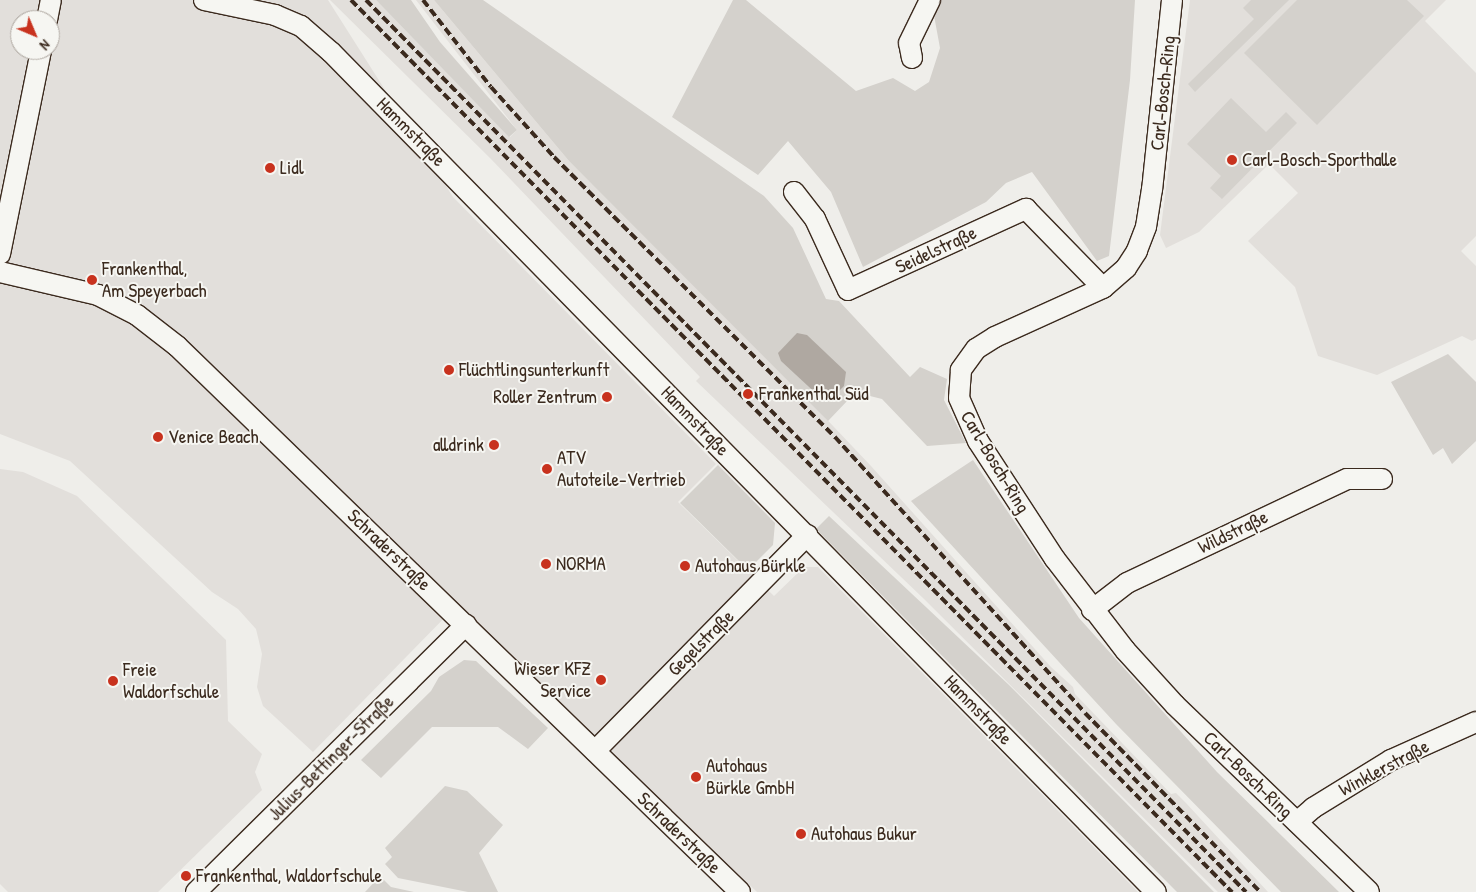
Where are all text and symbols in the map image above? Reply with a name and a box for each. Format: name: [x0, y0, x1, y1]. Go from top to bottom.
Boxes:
north arrow: [10, 10, 60, 60]
street label: Carl-Bosch-Ring: [1146, 34, 1180, 152]
text: N: [36, 36, 55, 55]
street label: Hammstraße: [372, 93, 450, 171]
place label: Carl-Bosch-Sporthalle: [1242, 149, 1397, 171]
marker: Carl-Bosch-Sporthalle: [1226, 154, 1238, 166]
place label: Lidl: [280, 157, 304, 179]
marker: Lidl: [264, 162, 276, 174]
street label: Seidelstraße: [892, 221, 980, 279]
place label: Frankenthal, Am Speyerbach: [102, 258, 207, 302]
marker: Frankenthal, Am Speyerbach: [86, 274, 98, 286]
place label: Flüchtlingsunterkunft: [459, 359, 609, 381]
marker: Flüchtlingsunterkunft: [443, 364, 455, 376]
street label: Hammstraße: [656, 381, 734, 461]
place label: Frankenthal Süd: [759, 383, 869, 405]
place label: Roller Zentrum: [493, 386, 597, 408]
marker: Frankenthal Süd: [741, 387, 755, 401]
marker: Roller Zentrum: [601, 391, 613, 403]
street label: Carl-Bosch-Ring: [955, 407, 1035, 517]
place label: Venice Beach: [168, 426, 258, 448]
marker: Venice Beach: [152, 431, 164, 443]
place label: alldrink: [433, 434, 484, 456]
marker: alldrink: [488, 439, 500, 451]
place label: ATV Autoteile-Vertrieb: [557, 447, 686, 491]
marker: ATV Autoteile-Vertrieb: [541, 463, 553, 475]
street label: Schraderstraße: [342, 505, 436, 595]
street label: Wildstraße: [1194, 505, 1272, 559]
place label: NORMA: [556, 553, 606, 575]
place label: Autohaus Bürkle: [695, 555, 806, 577]
marker: NORMA: [540, 558, 552, 570]
marker: Autohaus Bürkle: [679, 560, 691, 572]
street label: Gegelstraße: [663, 605, 739, 681]
place label: Wieser KFZ Service: [514, 658, 591, 702]
place label: Freie Waldorfschule: [123, 659, 219, 703]
street label: Hammstraße: [939, 670, 1017, 750]
marker: Wieser KFZ Service: [595, 674, 607, 686]
marker: Freie Waldorfschule: [107, 675, 119, 687]
street label: Julius-Bettinger-Straße: [263, 690, 399, 826]
street label: Carl-Bosch-Ring: [1199, 727, 1297, 823]
street label: Winklerstraße: [1335, 735, 1433, 801]
place label: Autohaus Bürkle GmbH: [706, 755, 794, 799]
marker: Autohaus Bürkle GmbH: [690, 771, 702, 783]
street label: Schraderstraße: [632, 788, 726, 878]
place label: Autohaus Bukur: [811, 823, 917, 845]
marker: Autohaus Bukur: [795, 828, 807, 840]
place label: Frankenthal, Waldorfschule: [196, 865, 382, 887]
marker: Frankenthal, Waldorfschule: [180, 870, 192, 882]

